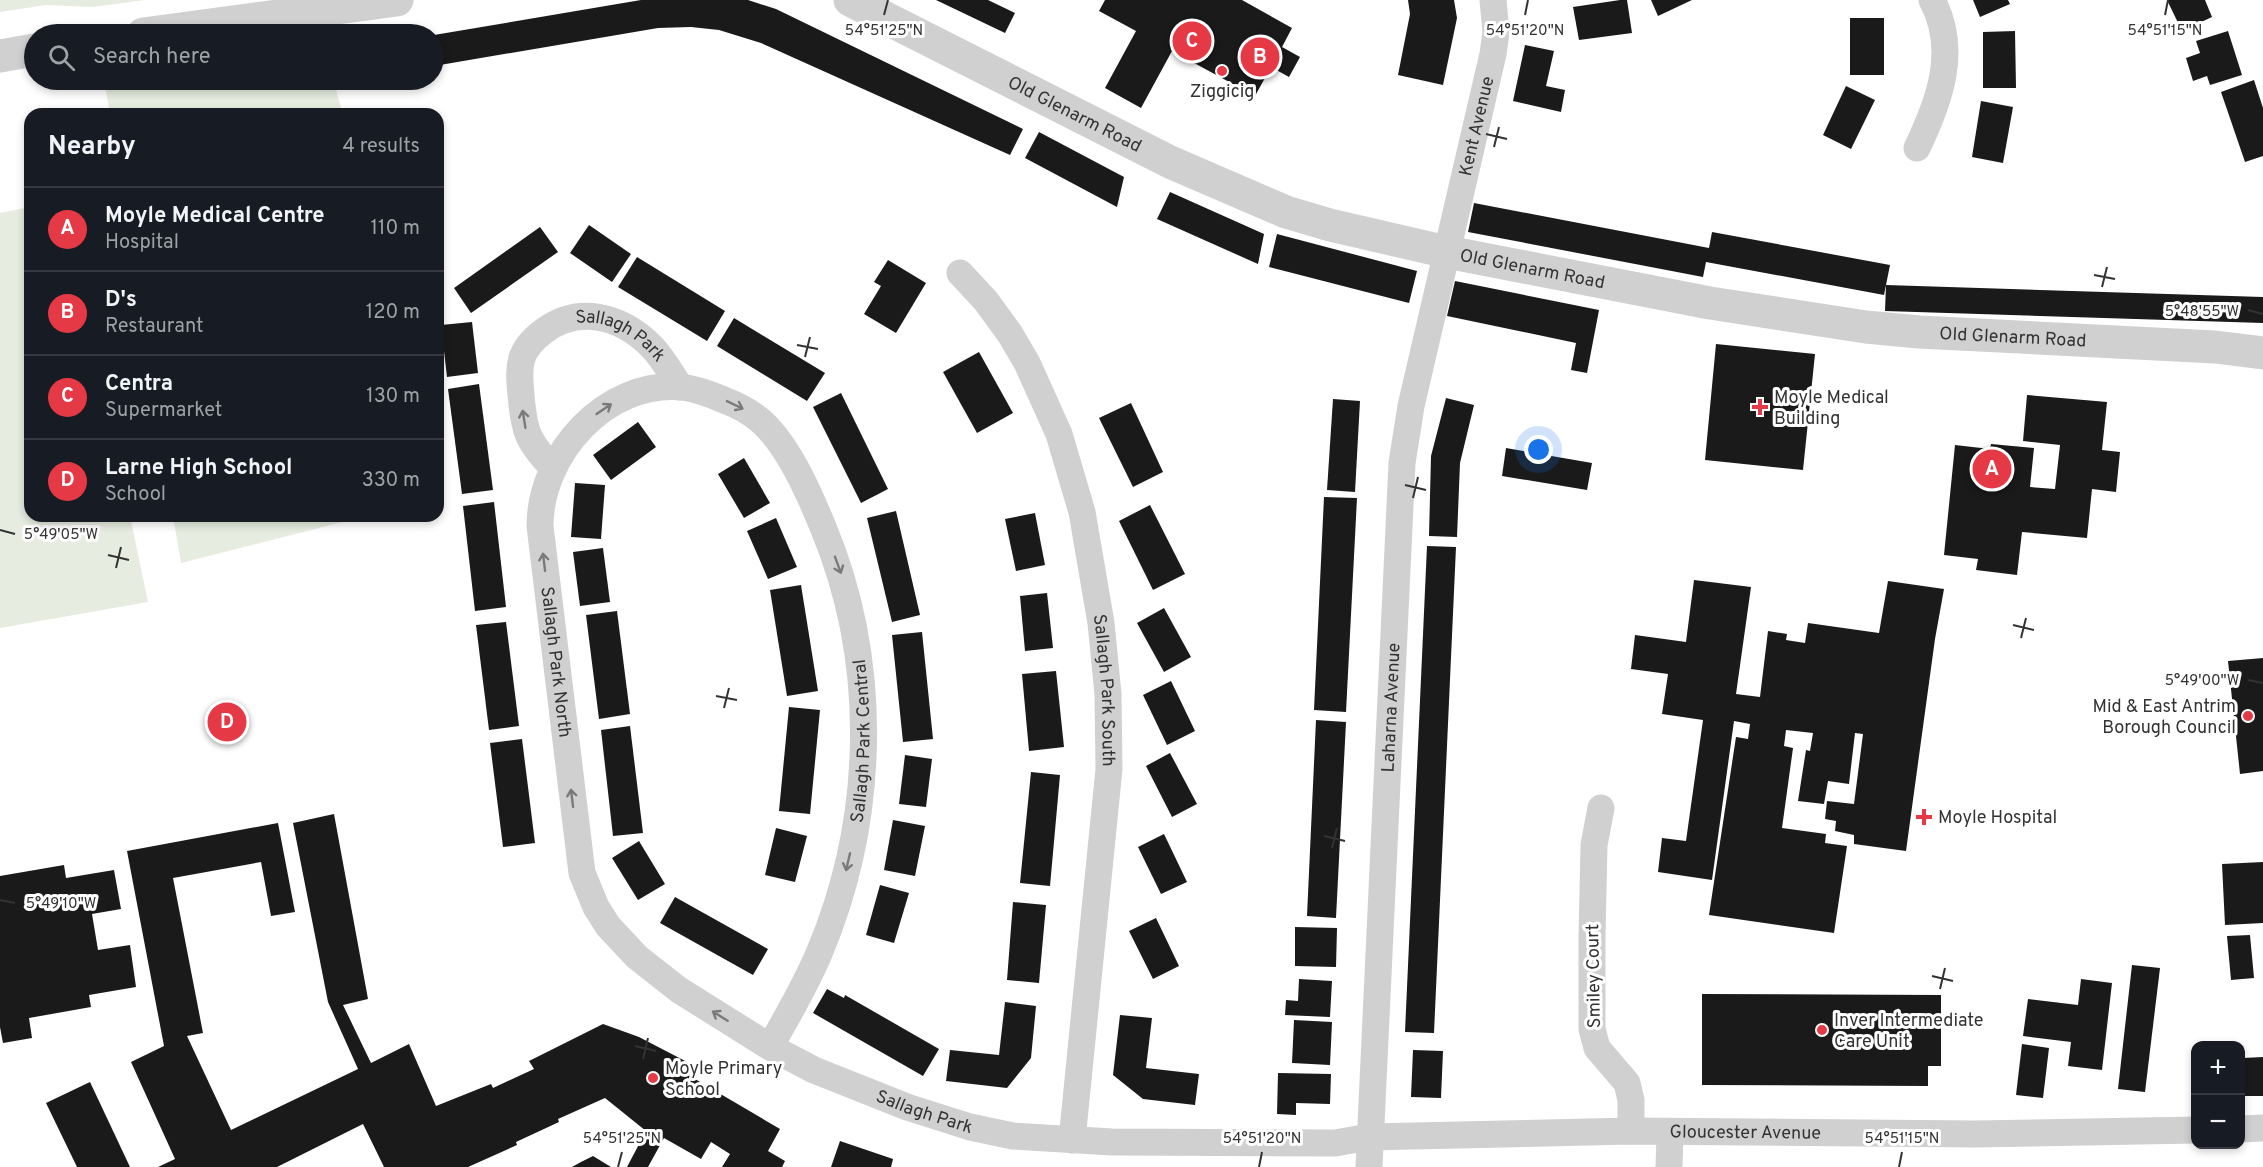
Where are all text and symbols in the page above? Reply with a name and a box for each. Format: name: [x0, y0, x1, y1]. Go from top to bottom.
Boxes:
pin: C: [1172, 18, 1212, 63]
text: 54°51'25"N: [845, 22, 923, 41]
text: 54°51'20"N: [1486, 22, 1564, 41]
text: 54°51'15"N: [2128, 22, 2202, 41]
search box: [24, 24, 444, 90]
pin: B: [1240, 34, 1280, 80]
icon: search: [45, 41, 78, 74]
text: Search here: [93, 44, 211, 71]
marker: Ziggicig: [1215, 64, 1229, 78]
street label: Old Glenarm Road: [1003, 72, 1145, 159]
street label: Kent Avenue: [1455, 74, 1500, 178]
place label: Ziggicig: [1190, 81, 1254, 104]
text: Nearby: [48, 131, 136, 164]
text: 4 results: [343, 134, 420, 160]
text: Moyle Medical Centre: [105, 203, 325, 230]
text: A: [60, 216, 75, 242]
text: 110 m: [371, 216, 420, 242]
text: Hospital: [105, 230, 179, 256]
street label: Old Glenarm Road: [1458, 245, 1607, 295]
text: D's: [105, 287, 137, 314]
text: B: [61, 300, 74, 326]
text: 120 m: [366, 300, 420, 326]
text: 5°48'55"W: [2165, 303, 2239, 322]
street label: Sallagh Park: [575, 306, 670, 367]
text: Restaurant: [105, 314, 204, 340]
street label: Old Glenarm Road: [1939, 323, 2087, 353]
text: Centra: [105, 371, 173, 398]
text: C: [61, 384, 74, 410]
text: 130 m: [366, 384, 420, 410]
place label: Moyle Medical Building: [1774, 387, 1889, 431]
text: Supermarket: [105, 398, 222, 424]
marker: Moyle Medical Building: [1751, 398, 1769, 416]
one-way arrow: [726, 400, 744, 412]
one-way arrow: [596, 403, 613, 416]
one-way arrow: [518, 410, 529, 430]
your location: [1524, 435, 1553, 464]
pin: A: [1972, 446, 2012, 492]
text: Larne High School: [105, 455, 293, 482]
text: D: [60, 468, 75, 494]
text: 330 m: [362, 468, 420, 494]
text: School: [105, 482, 166, 508]
text: 5°49'05"W: [24, 526, 98, 545]
one-way arrow: [539, 553, 550, 573]
one-way arrow: [833, 556, 844, 574]
street label: Sallagh Park North: [534, 585, 576, 739]
street label: Sallagh Park South: [1087, 613, 1119, 767]
street label: Laharna Avenue: [1378, 642, 1407, 773]
street label: Sallagh Park Central: [847, 658, 877, 825]
text: 5°49'00"W: [2165, 672, 2239, 691]
place label: Mid & East Antrim Borough Council: [2093, 696, 2236, 740]
pin: D: [208, 700, 246, 744]
marker: Mid & East Antrim Borough Council: [2241, 709, 2255, 723]
one-way arrow: [566, 788, 577, 808]
place label: Moyle Hospital: [1938, 807, 2057, 830]
marker: Moyle Hospital: [1915, 808, 1933, 826]
one-way arrow: [842, 851, 853, 871]
text: 5°49'10"W: [26, 895, 96, 914]
street label: Smiley Court: [1582, 924, 1607, 1028]
one-way arrow: [712, 1009, 729, 1021]
place label: Inver Intermediate Care Unit: [1834, 1010, 1983, 1054]
marker: Inver Intermediate Care Unit: [1815, 1023, 1829, 1037]
map controls: [2191, 1041, 2245, 1149]
button: +: [2191, 1041, 2245, 1095]
place label: Moyle Primary School: [665, 1058, 782, 1102]
marker: Moyle Primary School: [646, 1071, 660, 1085]
street label: Sallagh Park: [872, 1086, 976, 1140]
button: −: [2191, 1095, 2245, 1149]
street label: Gloucester Avenue: [1670, 1121, 1821, 1146]
text: 54°51'25"N: [583, 1130, 661, 1149]
text: 54°51'20"N: [1223, 1130, 1301, 1149]
text: 54°51'15"N: [1865, 1130, 1939, 1149]

